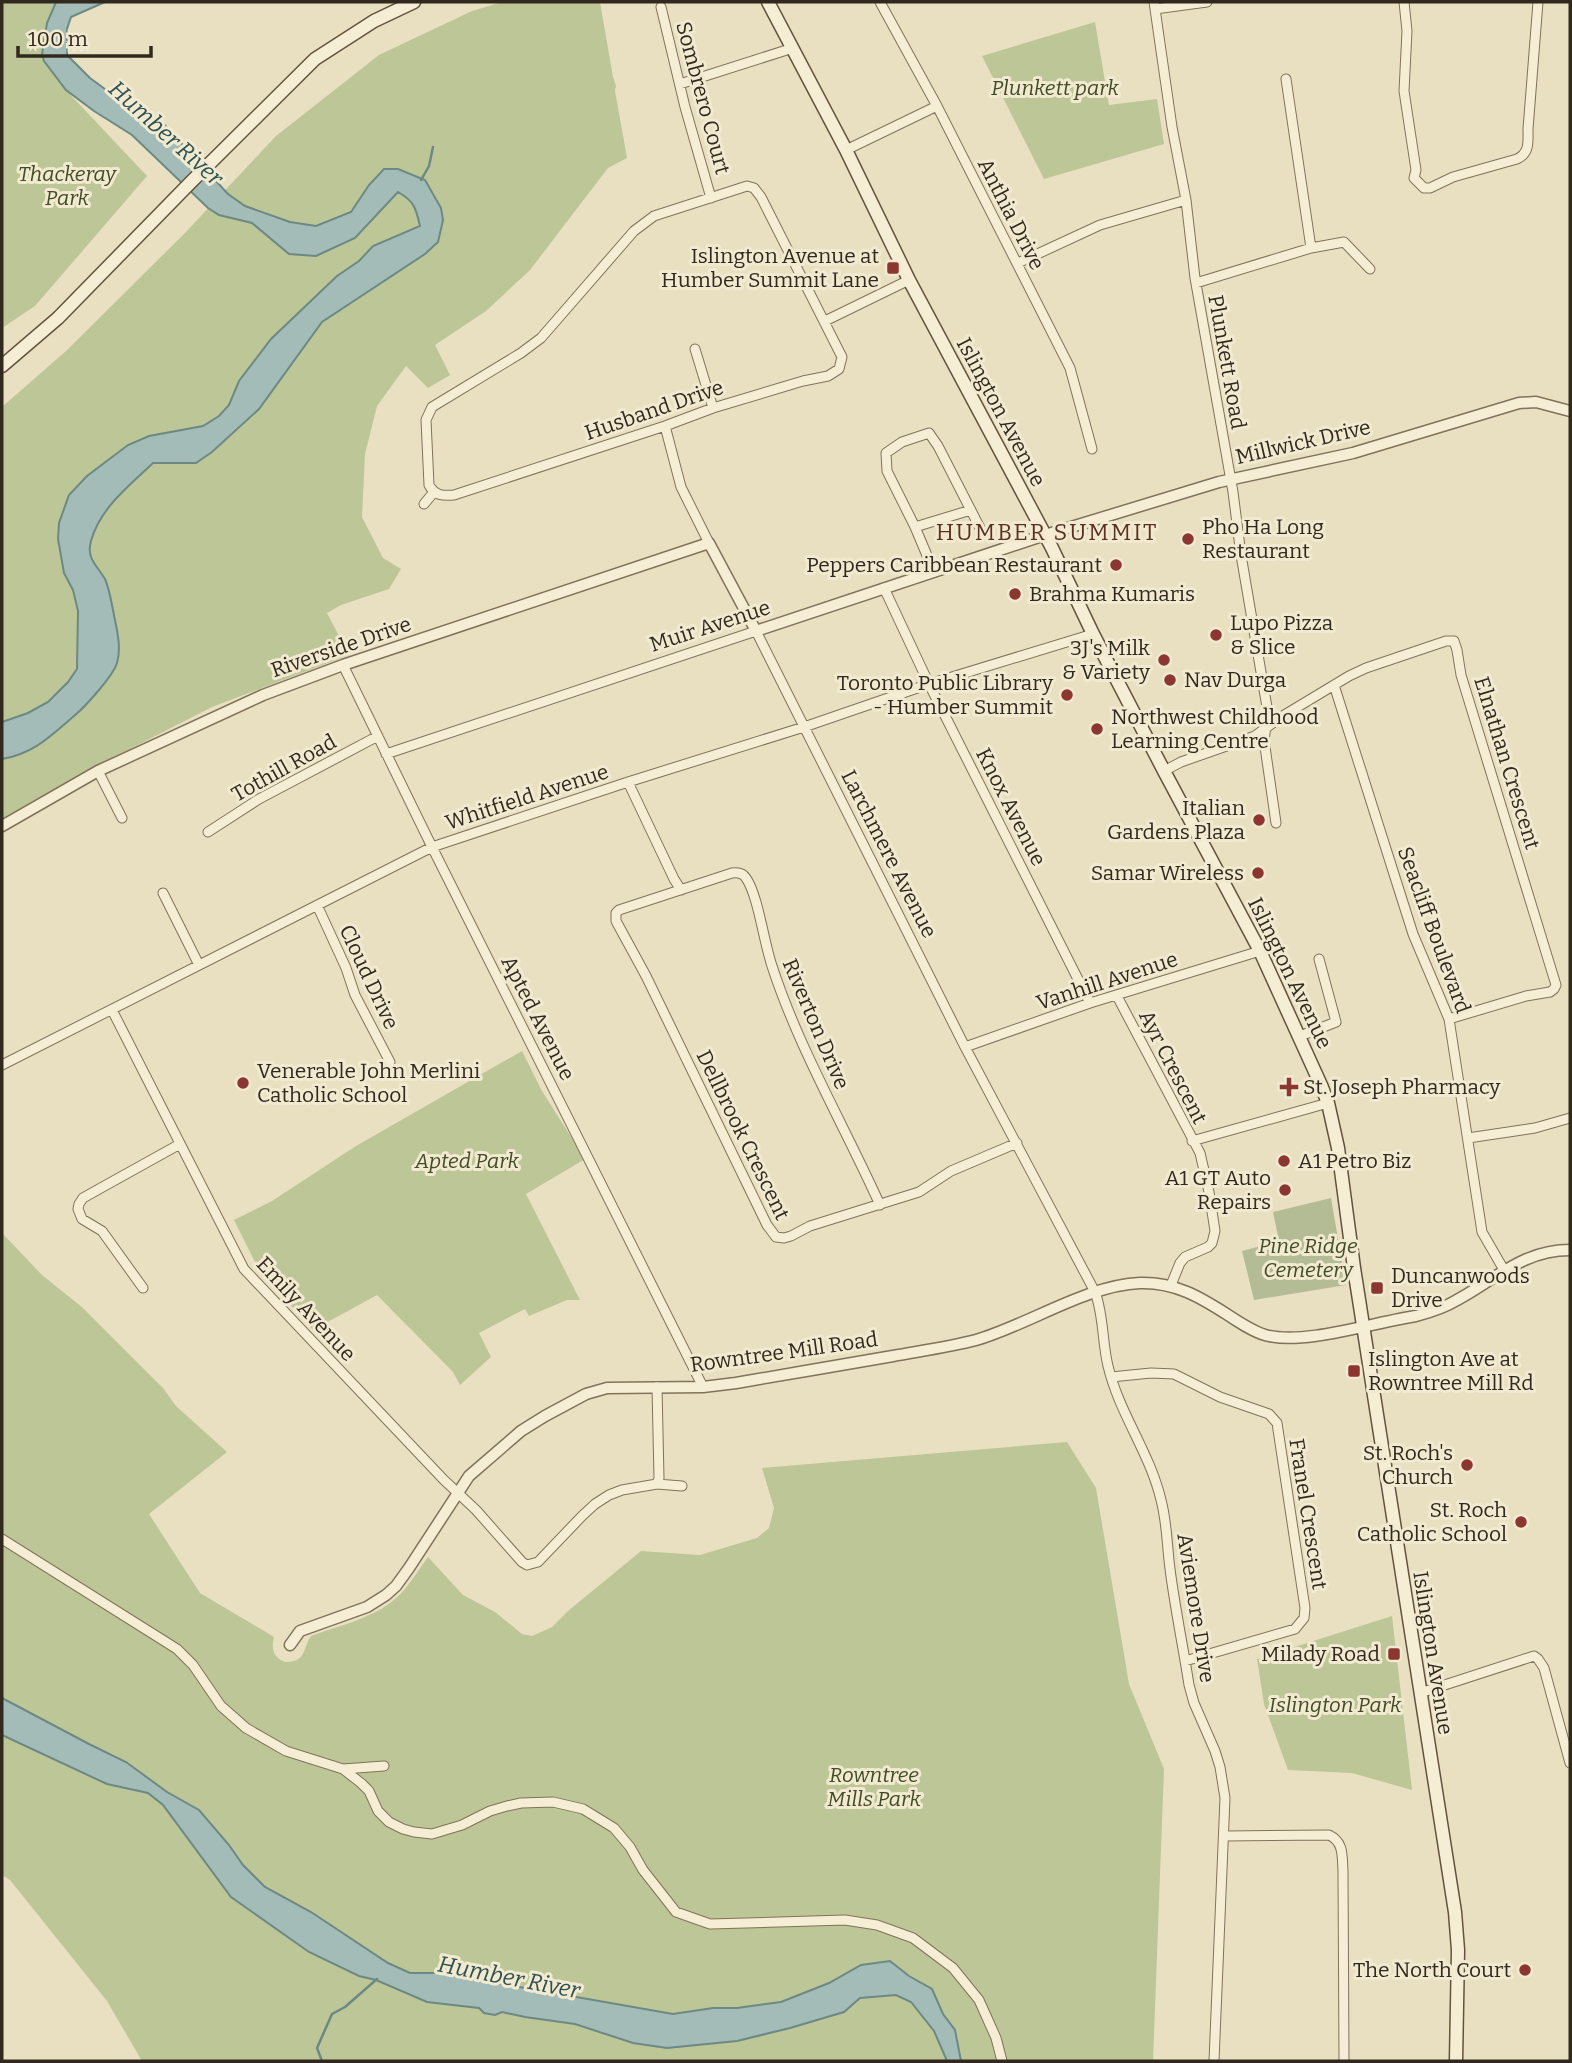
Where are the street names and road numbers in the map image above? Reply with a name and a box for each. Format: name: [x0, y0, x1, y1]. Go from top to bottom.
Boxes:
street label: Sombrero Court: [670, 19, 736, 178]
street label: Anthia Drive: [972, 154, 1050, 274]
street label: Plunkett Road: [1202, 293, 1252, 431]
street label: Islington Avenue: [951, 333, 1051, 491]
street label: Husband Drive: [581, 374, 727, 446]
street label: Millwick Drive: [1233, 414, 1373, 470]
street label: Muir Avenue: [646, 594, 774, 658]
street label: Riverside Drive: [267, 611, 415, 683]
street label: Elnathan Crescent: [1468, 673, 1546, 853]
street label: Tothill Road: [227, 729, 341, 807]
street label: Knox Avenue: [970, 744, 1052, 870]
street label: Whitfield Avenue: [442, 758, 612, 836]
street label: Larchmere Avenue: [835, 766, 943, 942]
street label: Seacliff Boulevard: [1392, 843, 1476, 1017]
street label: Islington Avenue: [1242, 893, 1338, 1053]
street label: Cloud Drive: [333, 921, 405, 1033]
street label: Vanhill Avenue: [1033, 946, 1181, 1016]
street label: Apted Avenue: [495, 951, 581, 1085]
street label: Riverton Drive: [777, 955, 855, 1093]
street label: Ayr Crescent: [1133, 1006, 1213, 1129]
street label: Dellbrook Crescent: [691, 1046, 796, 1225]
street label: Emily Avenue: [251, 1251, 361, 1367]
street label: Rowntree Mill Road: [689, 1326, 879, 1378]
street label: Franel Crescent: [1283, 1437, 1333, 1592]
street label: Aviemore Drive: [1171, 1531, 1221, 1685]
street label: Islington Avenue: [1407, 1569, 1459, 1737]

